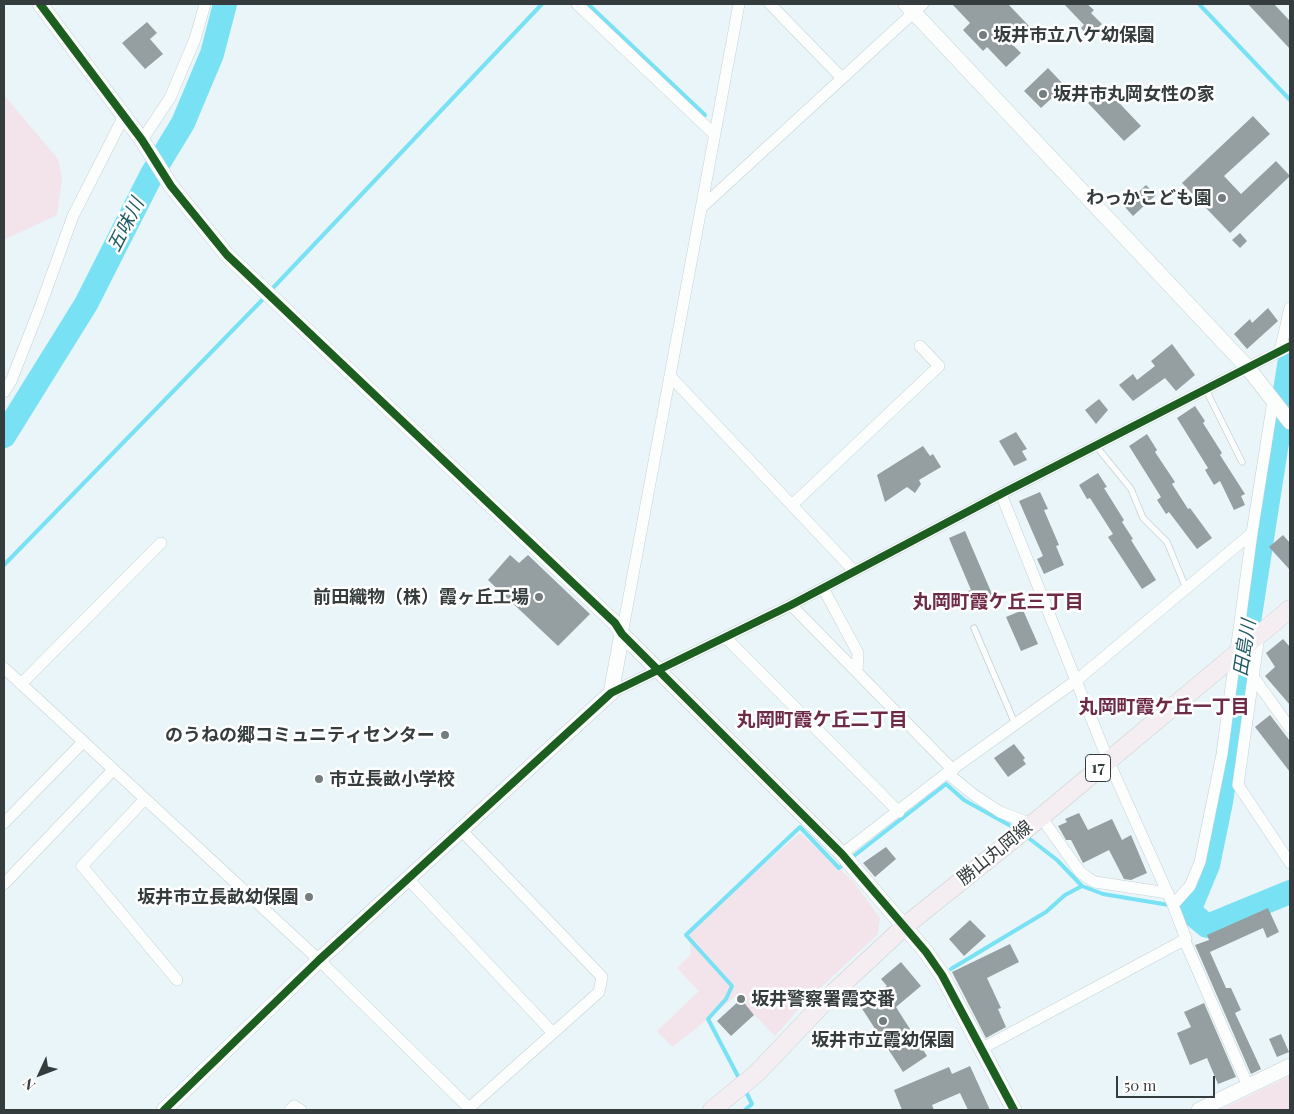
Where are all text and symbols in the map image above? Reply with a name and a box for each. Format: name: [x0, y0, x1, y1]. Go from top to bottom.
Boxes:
place label: 坂井市立八ケ幼保園: [993, 24, 1155, 46]
marker: 坂井市立八ケ幼保園: [977, 29, 989, 41]
place label: 坂井市丸岡女性の家: [1053, 83, 1215, 105]
marker: 坂井市丸岡女性の家: [1037, 88, 1049, 100]
place label: わっかこども園: [1086, 187, 1212, 209]
marker: わっかこども園: [1216, 192, 1228, 204]
water label: 五味川: [103, 194, 149, 256]
place label: 前田織物（株）霞ヶ丘工場: [313, 586, 529, 608]
marker: 前田織物（株）霞ヶ丘工場: [533, 591, 545, 603]
district label: 丸岡町霞ケ丘三丁目: [913, 591, 1083, 613]
water label: 田島川: [1229, 618, 1261, 678]
district label: 丸岡町霞ケ丘一丁目: [1079, 696, 1249, 718]
district label: 丸岡町霞ケ丘二丁目: [737, 709, 907, 731]
place label: のうねの郷コミュニティセンター: [165, 724, 435, 746]
marker: のうねの郷コミュニティセンター: [439, 729, 451, 741]
road number: 17: [1086, 754, 1110, 781]
place label: 市立長畝小学校: [329, 768, 455, 790]
marker: 市立長畝小学校: [313, 773, 325, 785]
street label: 勝山丸岡線: [953, 816, 1037, 890]
place label: 坂井市立長畝幼保園: [137, 886, 299, 908]
marker: 坂井市立長畝幼保園: [303, 891, 315, 903]
place label: 坂井警察署霞交番: [751, 988, 895, 1010]
marker: 坂井警察署霞交番: [735, 993, 747, 1005]
marker: 坂井市立霞幼保園: [877, 1015, 889, 1027]
place label: 坂井市立霞幼保園: [811, 1029, 955, 1051]
north arrow: [15, 1049, 65, 1099]
scale bar: [1119, 1066, 1218, 1098]
text: N: [18, 1074, 39, 1095]
text: 50 m: [1124, 1075, 1156, 1095]

